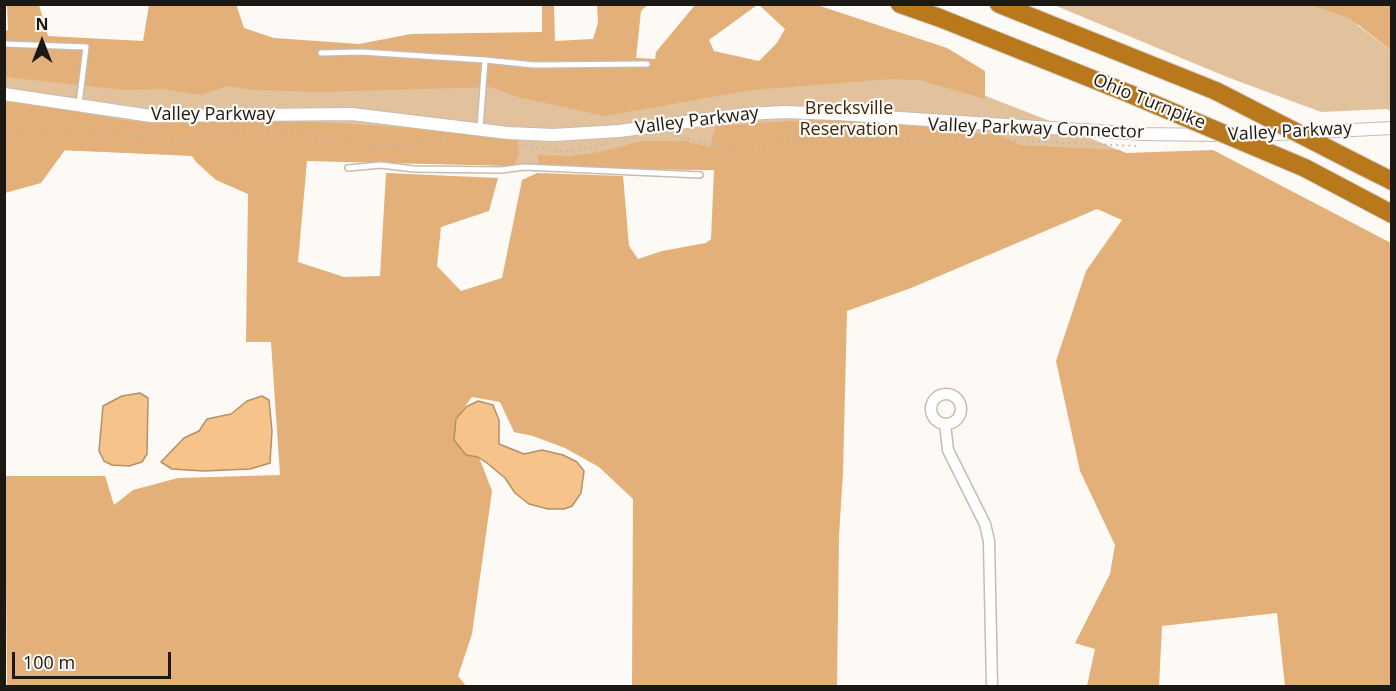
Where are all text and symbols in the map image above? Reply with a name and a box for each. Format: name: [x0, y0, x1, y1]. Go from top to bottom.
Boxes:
north arrow: [12, 12, 72, 72]
text: N: [35, 13, 49, 35]
street label: Ohio Turnpike: [1090, 70, 1208, 134]
park label: Brecksville Reservation: [799, 98, 899, 140]
street label: Valley Parkway: [634, 103, 760, 139]
street label: Valley Parkway: [151, 104, 275, 126]
street label: Valley Parkway Connector: [927, 114, 1145, 144]
street label: Valley Parkway: [1227, 118, 1353, 146]
scale bar: [15, 640, 174, 678]
text: 100 m: [23, 650, 75, 674]

